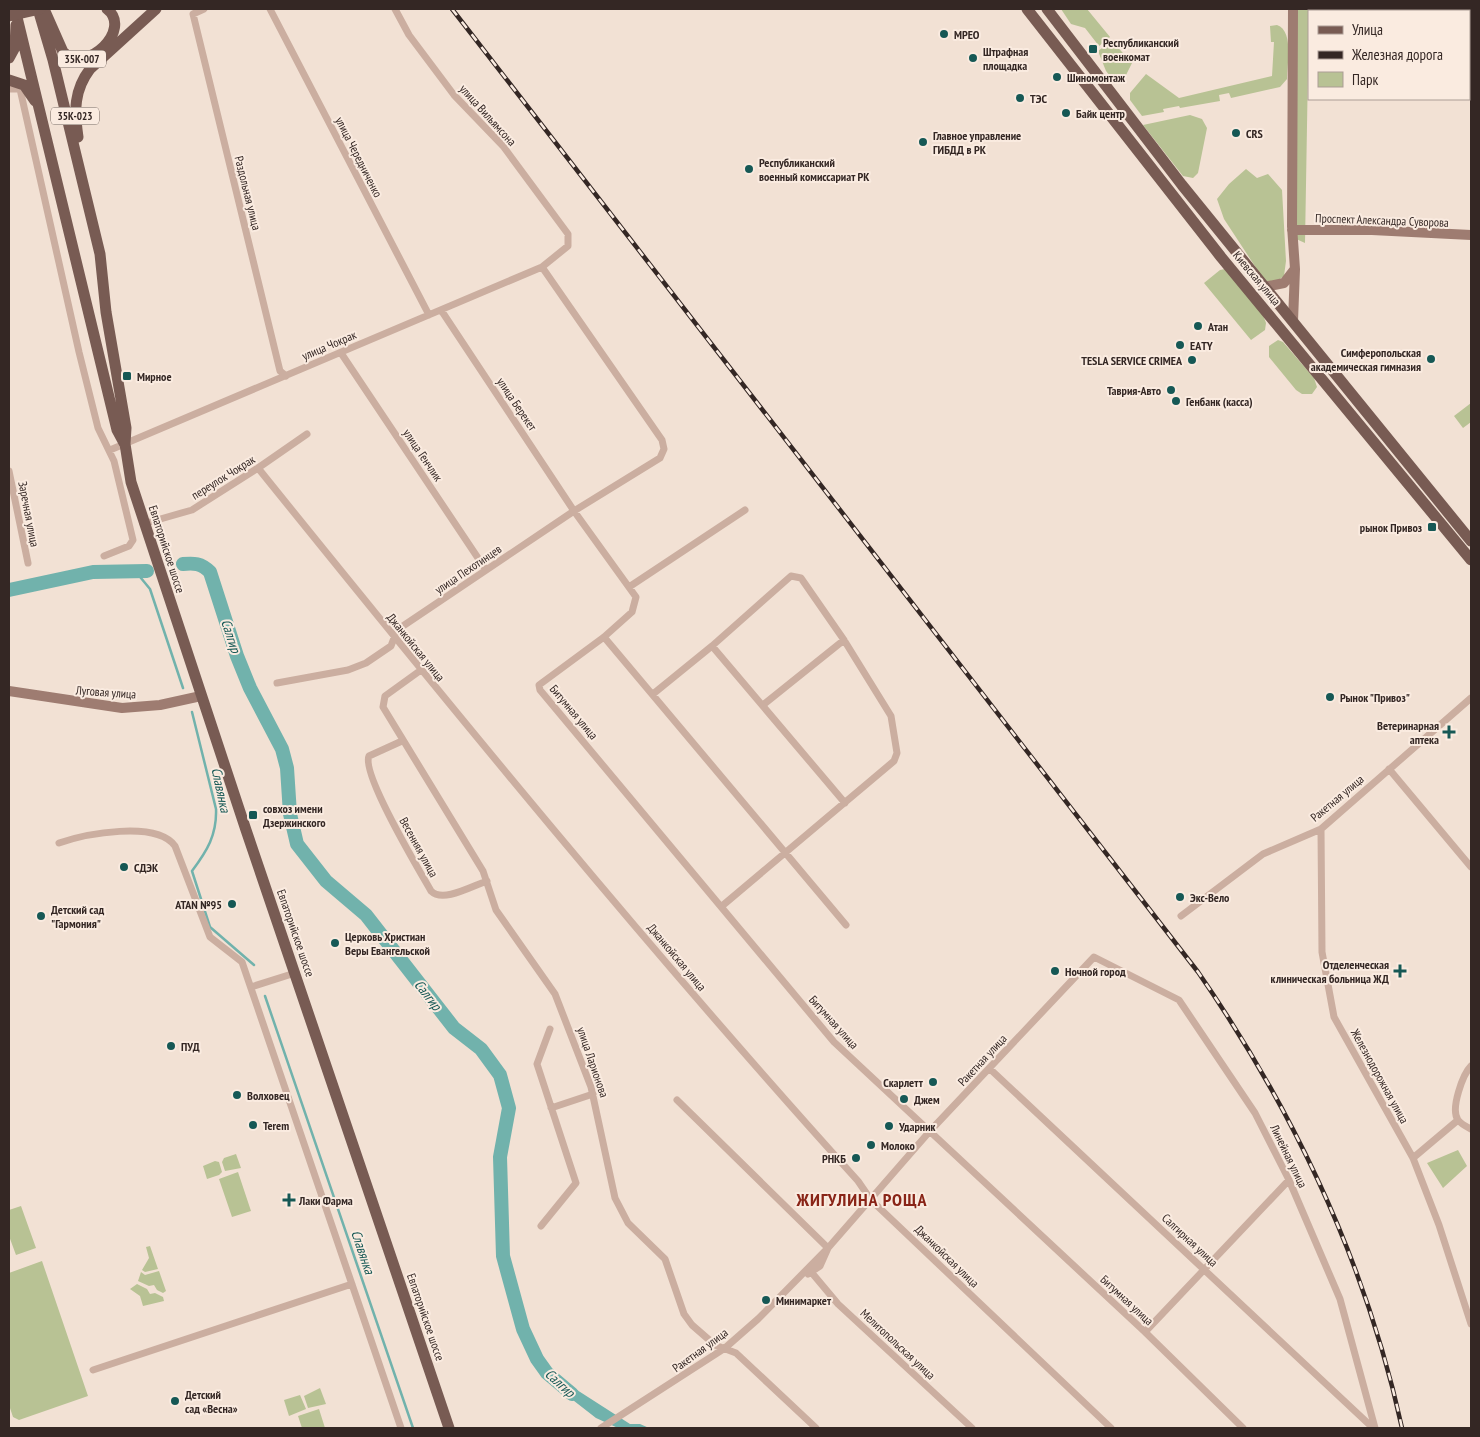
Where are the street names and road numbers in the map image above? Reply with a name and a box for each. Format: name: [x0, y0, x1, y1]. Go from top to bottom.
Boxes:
road number: 35К-007: [58, 51, 106, 68]
street label: улица Вильямсона: [456, 81, 520, 149]
road number: 35К-023: [51, 108, 99, 124]
street label: улица Чередниченко: [332, 114, 386, 200]
street label: Раздольная улица: [232, 154, 264, 232]
street label: Проспект Александра Суворова: [1315, 210, 1449, 230]
street label: Киевская улица: [1230, 248, 1284, 308]
street label: улица Чокрак: [300, 327, 359, 363]
street label: улица Берекет: [494, 375, 540, 434]
street label: улица Генчлик: [400, 426, 446, 484]
street label: переулок Чокрак: [188, 451, 258, 502]
street label: Заречная улица: [15, 480, 43, 548]
street label: Евпаторийское шоссе: [146, 503, 188, 595]
street label: улица Пехотинцев: [432, 541, 504, 597]
street label: Джанкойская улица: [384, 610, 448, 684]
street label: Луговая улица: [74, 682, 137, 702]
street label: Битумная улица: [547, 682, 601, 743]
street label: Ракетная улица: [1307, 771, 1367, 825]
street label: Весенняя улица: [396, 814, 442, 880]
street label: Евпаторийское шоссе: [274, 887, 318, 979]
street label: Джанкойская улица: [644, 920, 710, 994]
street label: Битумная улица: [806, 992, 862, 1052]
street label: улица Ларионова: [574, 1025, 612, 1099]
street label: Железнодорожная улица: [1347, 1025, 1412, 1126]
street label: Ракетная улица: [954, 1031, 1010, 1089]
street label: Линейная улица: [1267, 1121, 1311, 1190]
street label: Салгирная улица: [1159, 1210, 1221, 1270]
street label: Джанкойская улица: [912, 1222, 982, 1291]
street label: Евпаторийское шоссе: [404, 1271, 448, 1363]
street label: Битумная улица: [1097, 1272, 1157, 1328]
street label: Мелитопольская улица: [858, 1306, 939, 1383]
street label: Ракетная улица: [669, 1325, 731, 1375]

